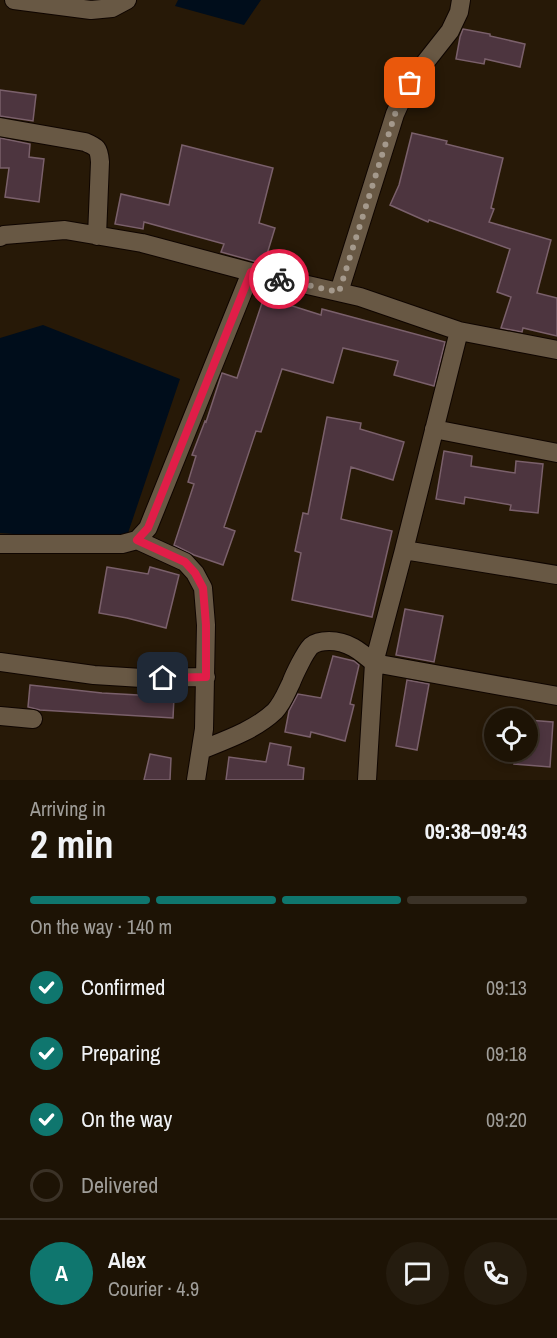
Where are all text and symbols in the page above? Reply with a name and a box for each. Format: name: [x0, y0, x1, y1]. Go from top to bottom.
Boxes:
pin: [384, 57, 435, 108]
icon: bag: [393, 66, 426, 99]
courier: [249, 249, 309, 309]
icon: bike: [263, 263, 296, 296]
pin: [137, 652, 188, 703]
icon: home: [146, 661, 179, 694]
map controls: [484, 708, 538, 762]
button: locate: [484, 708, 538, 762]
text: Arriving in: [30, 795, 106, 822]
text: 09:38–09:43: [425, 816, 527, 846]
text: 2 min: [30, 818, 114, 870]
text: On the way · 140 m: [30, 913, 172, 940]
icon: check: [30, 971, 63, 1004]
text: Confirmed: [81, 972, 165, 1002]
text: 09:13: [486, 974, 527, 1001]
icon: check: [30, 1037, 63, 1070]
text: Preparing: [81, 1038, 160, 1068]
text: 09:18: [486, 1040, 527, 1067]
icon: check: [30, 1103, 63, 1136]
text: On the way: [81, 1104, 172, 1134]
text: 09:20: [486, 1106, 527, 1133]
text: Delivered: [81, 1170, 158, 1200]
button: chat: [386, 1242, 449, 1305]
button: phone: [464, 1242, 527, 1305]
text: Alex: [108, 1245, 146, 1275]
text: A: [55, 1258, 68, 1288]
text: Courier · 4.9: [108, 1275, 199, 1302]

